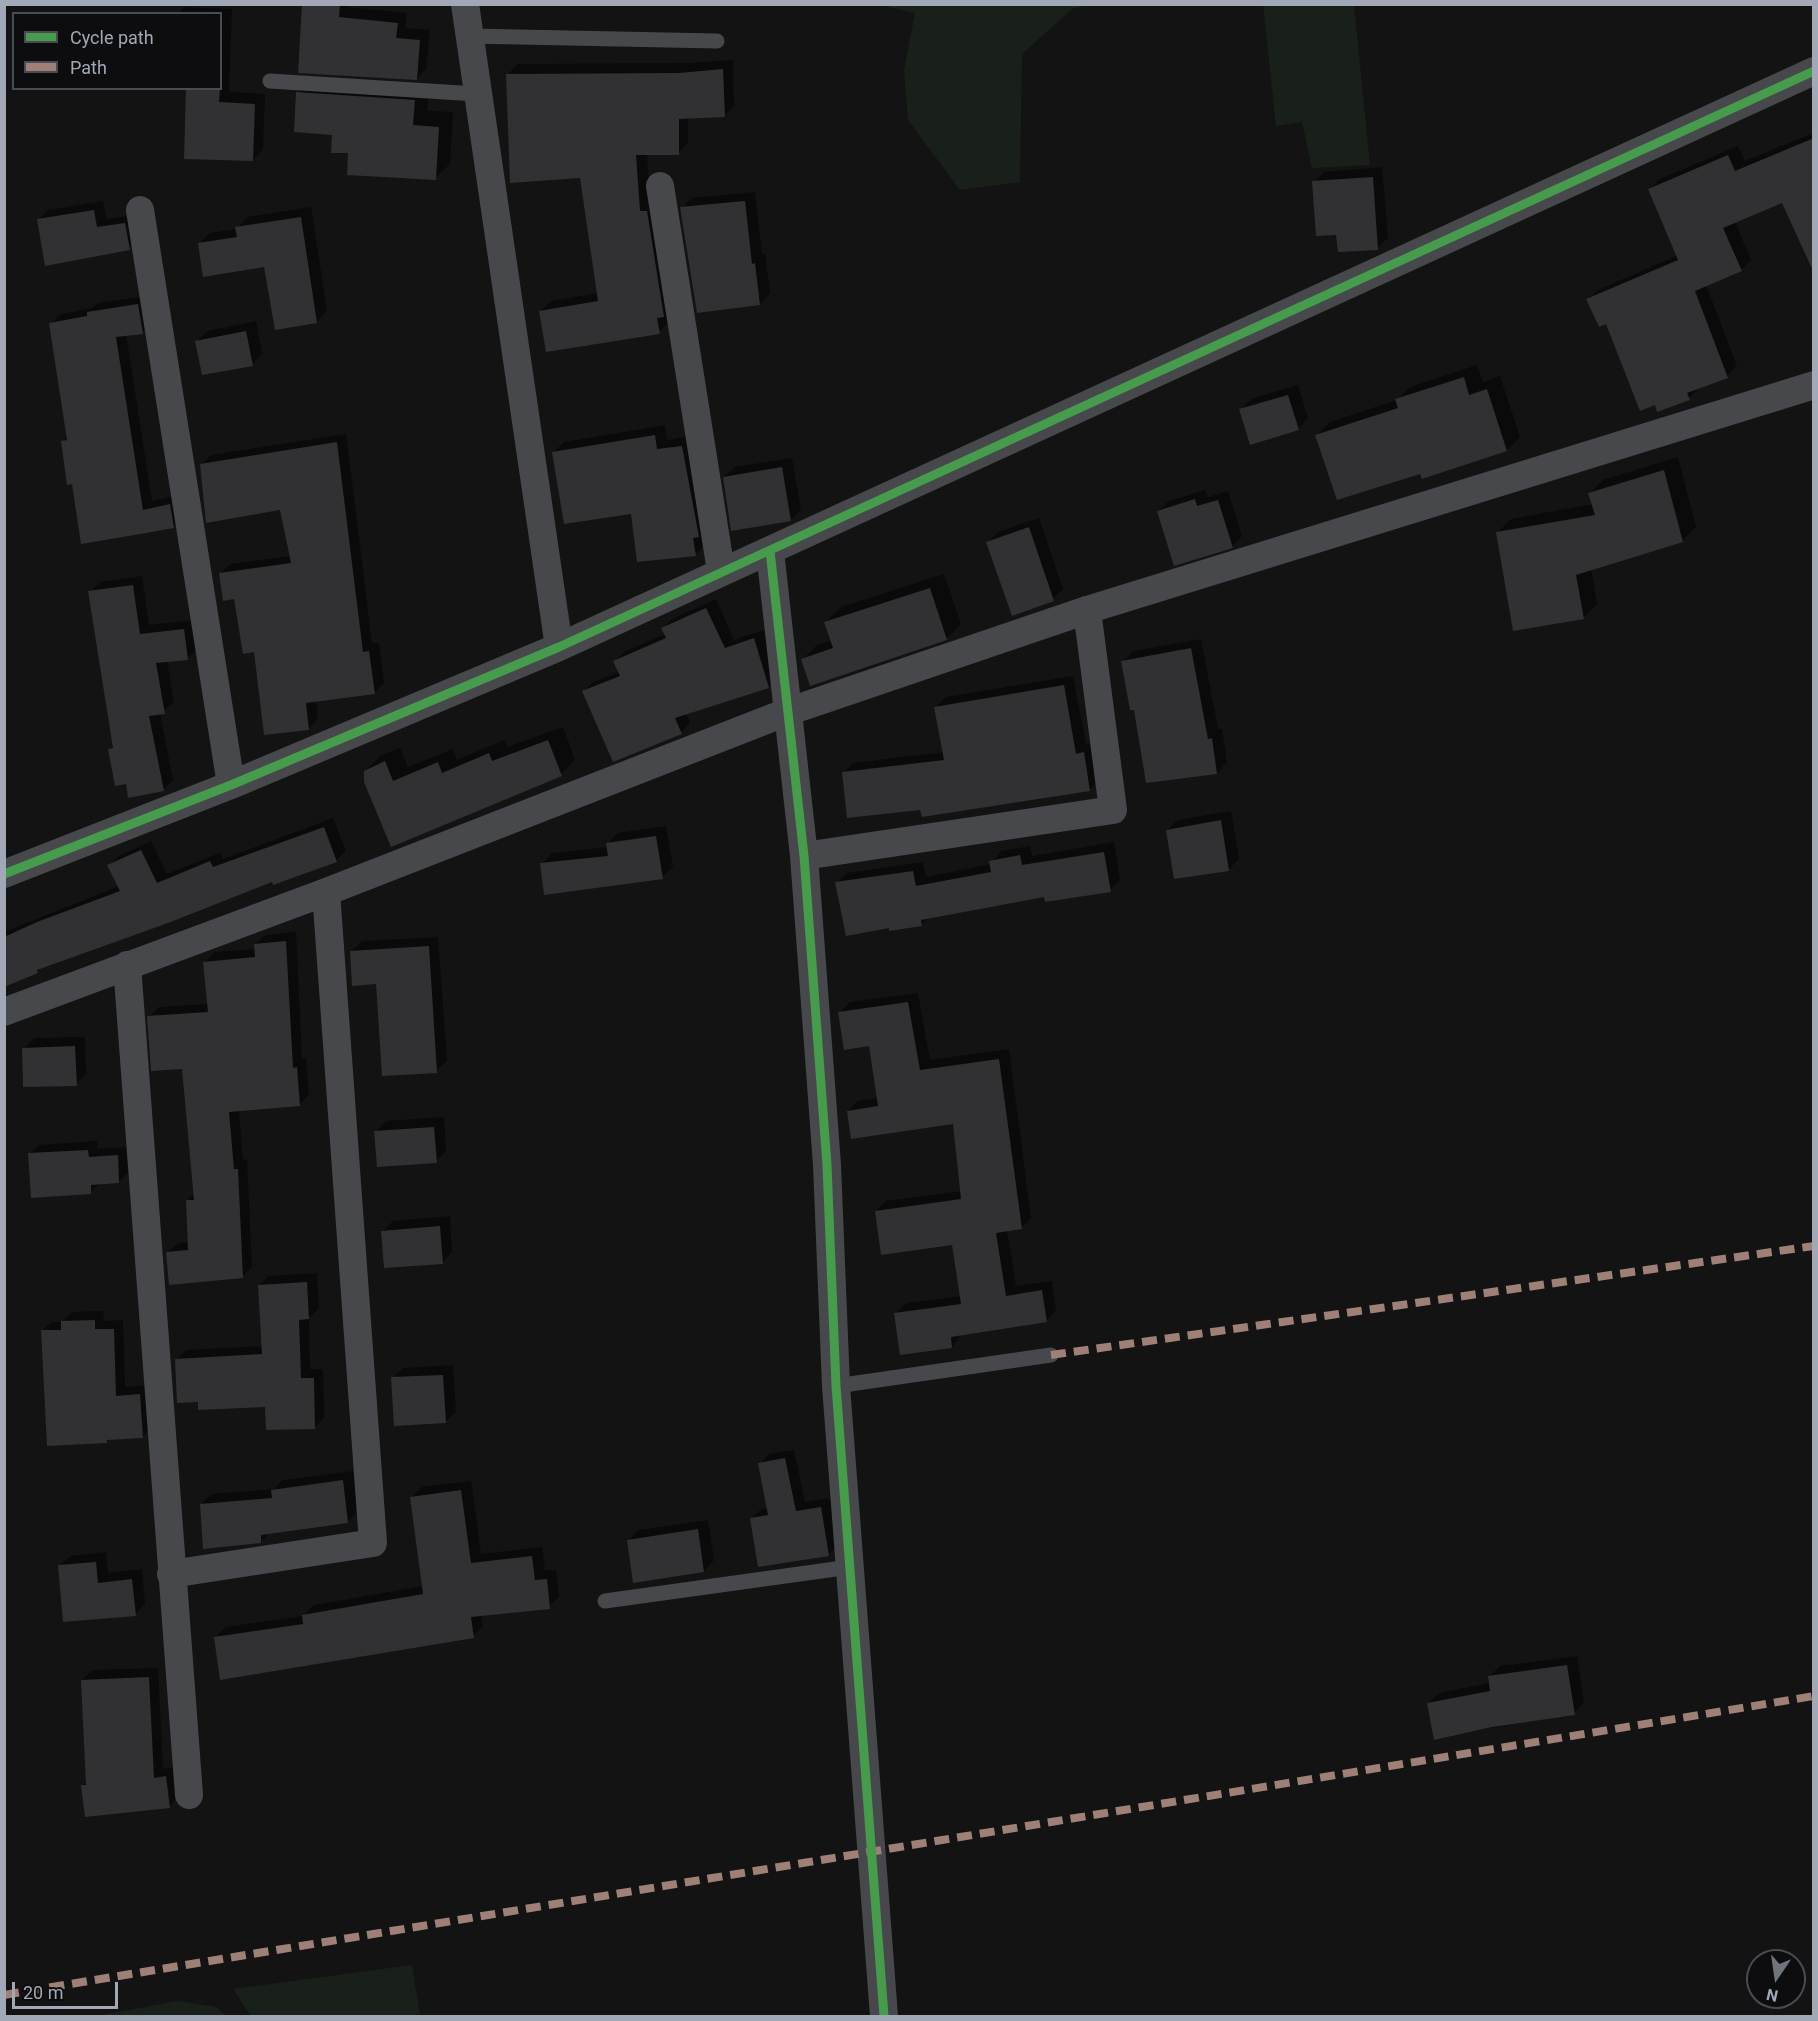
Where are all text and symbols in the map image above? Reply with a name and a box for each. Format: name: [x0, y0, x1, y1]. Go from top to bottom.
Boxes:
legend: [12, 12, 222, 90]
text: Cycle path: [70, 27, 154, 48]
text: Path: [70, 57, 107, 78]
north arrow: [1746, 1949, 1806, 2009]
scale bar: [15, 1970, 122, 2008]
text: 20 m: [23, 1982, 63, 2003]
text: N: [1765, 1985, 1780, 2006]

